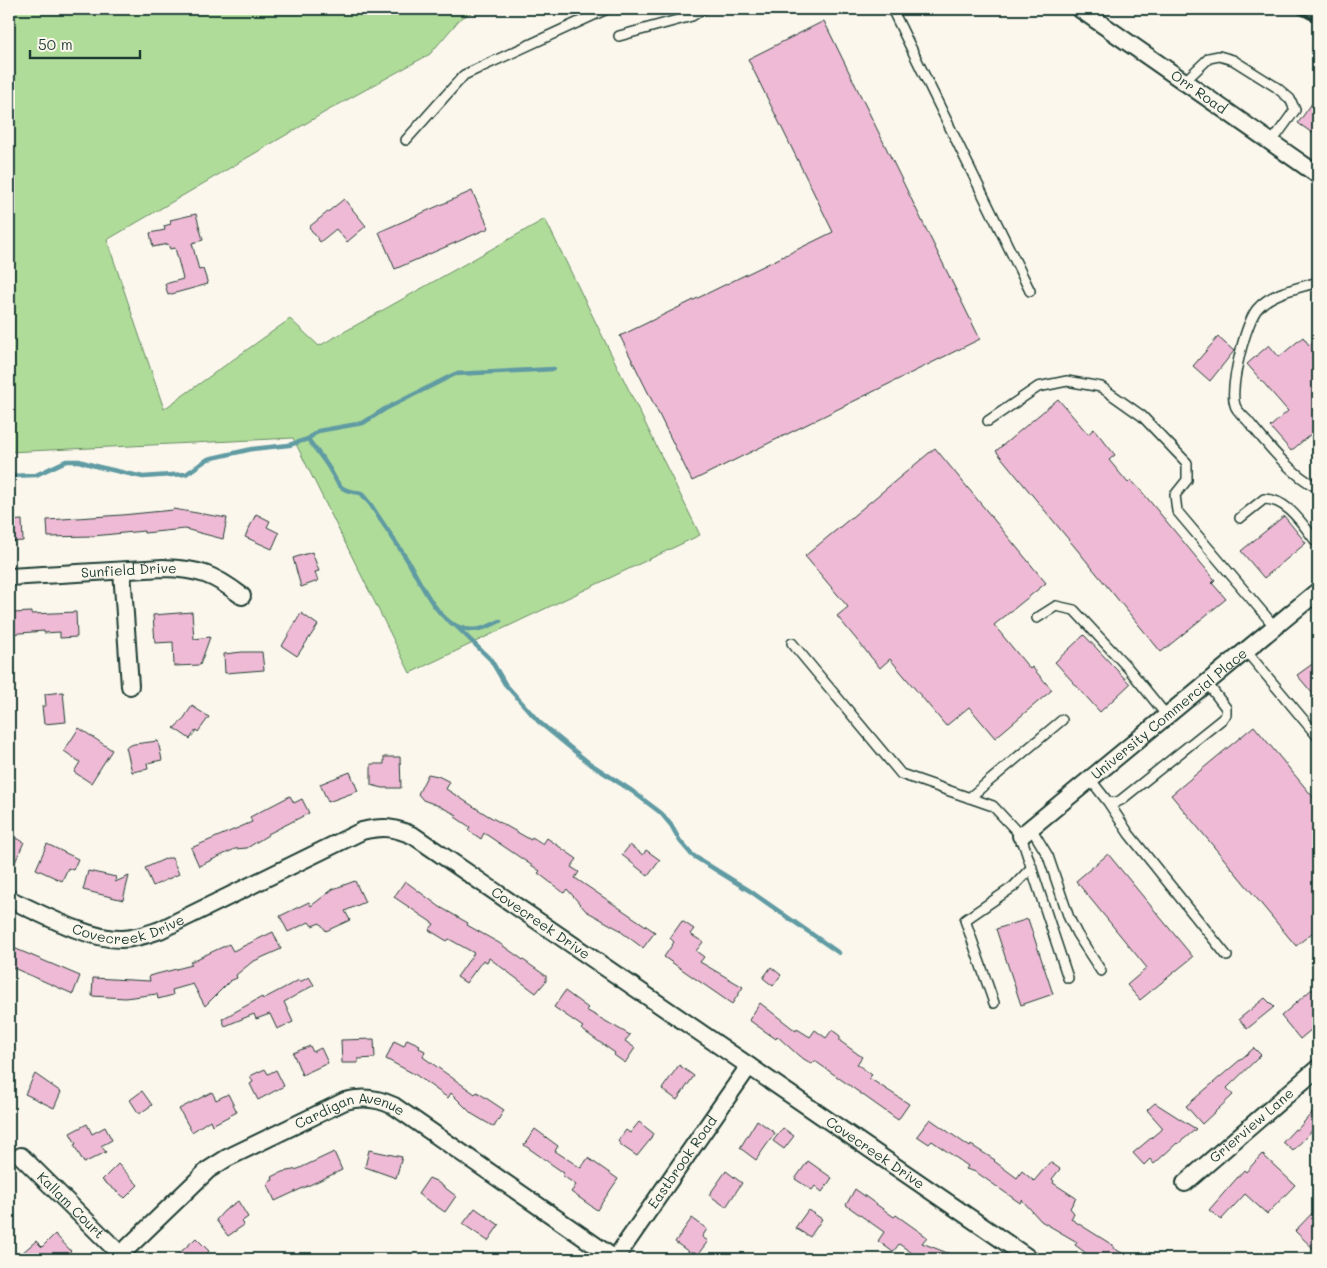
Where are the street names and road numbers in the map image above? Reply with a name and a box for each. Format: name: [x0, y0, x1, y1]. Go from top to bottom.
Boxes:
street label: Orr Road: [1167, 65, 1231, 118]
street label: Sunfield Drive: [80, 558, 177, 582]
street label: University Commercial Place: [1087, 643, 1251, 783]
street label: Covecreek Drive: [488, 882, 594, 963]
street label: Covecreek Drive: [70, 910, 187, 948]
street label: Grierview Lane: [1205, 1083, 1297, 1167]
street label: Cardigan Avenue: [291, 1088, 409, 1133]
street label: Eastbrook Road: [643, 1111, 721, 1212]
street label: Covecreek Drive: [822, 1112, 929, 1193]
street label: Kallam Court: [33, 1167, 109, 1243]

